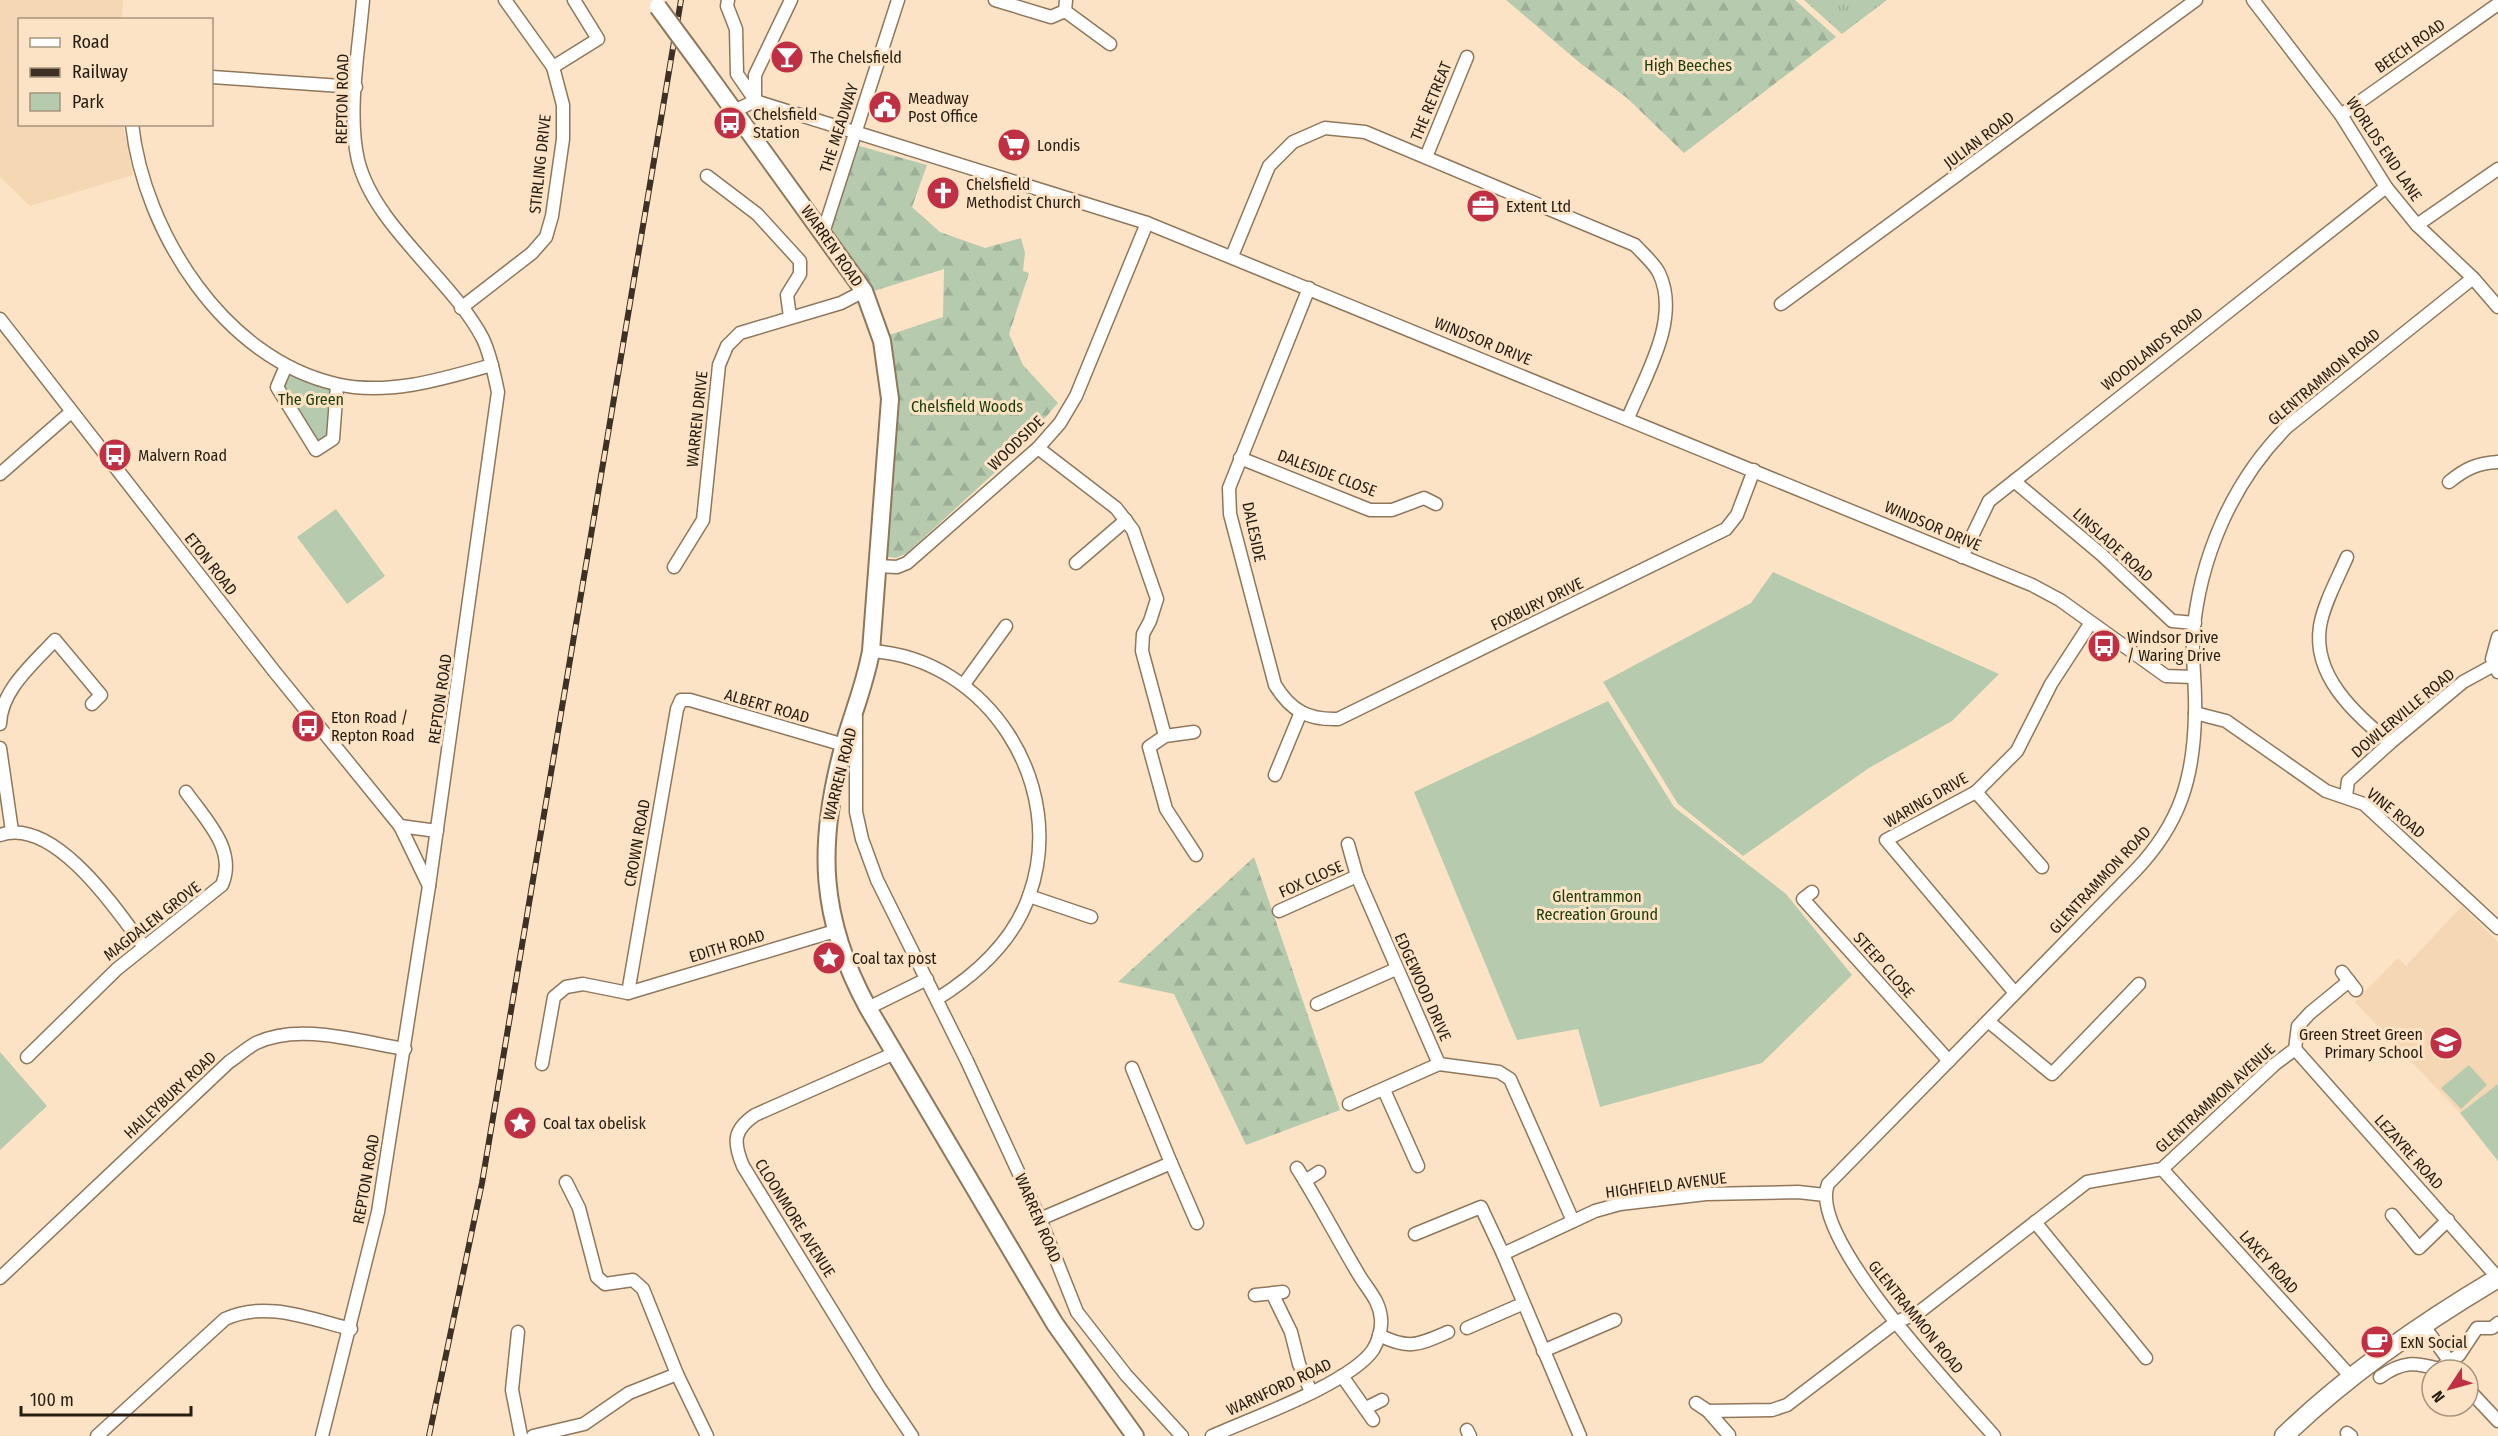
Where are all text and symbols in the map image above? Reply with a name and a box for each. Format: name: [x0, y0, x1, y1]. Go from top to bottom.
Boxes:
street label: BEECH ROAD: [2371, 15, 2449, 77]
legend: [18, 18, 213, 126]
text: Road: [72, 31, 109, 53]
bar icon: The Chelsfield: [769, 39, 805, 75]
place label: The Chelsfield: [810, 48, 902, 67]
street label: REPTON ROAD: [332, 53, 352, 145]
park label: High Beeches: [1644, 56, 1732, 75]
street label: THE RETREAT: [1407, 58, 1456, 143]
text: Railway: [72, 61, 128, 83]
street label: THE MEADWAY: [816, 81, 862, 175]
public building icon: Meadway Post Office: [867, 89, 903, 125]
place label: Meadway Post Office: [908, 89, 978, 126]
text: Park: [72, 91, 105, 113]
street label: WORLDS END LANE: [2342, 93, 2426, 205]
bus stop icon: Chelsfield Station: [712, 105, 748, 141]
place label: Chelsfield Station: [753, 105, 817, 142]
street label: JULIAN ROAD: [1940, 107, 2018, 173]
street label: STIRLING DRIVE: [525, 113, 555, 215]
supermarket icon: Londis: [996, 127, 1032, 163]
place label: Londis: [1037, 136, 1080, 155]
church icon: Chelsfield Methodist Church: [925, 175, 961, 211]
place label: Chelsfield Methodist Church: [966, 175, 1081, 212]
office icon: Extent Ltd: [1465, 188, 1501, 224]
place label: Extent Ltd: [1506, 197, 1571, 216]
street label: WARREN ROAD: [797, 202, 867, 290]
street label: WOODLANDS ROAD: [2097, 303, 2207, 395]
street label: WINDSOR DRIVE: [1431, 313, 1535, 369]
street label: GLENTRAMMON ROAD: [2264, 325, 2384, 429]
street label: WARREN DRIVE: [682, 370, 712, 468]
park label: The Green: [278, 390, 344, 409]
park label: Chelsfield Woods: [911, 397, 1023, 416]
street label: WOODSIDE: [984, 412, 1048, 474]
bus stop icon: Malvern Road: [97, 437, 133, 473]
street label: DALESIDE CLOSE: [1275, 445, 1379, 501]
place label: Malvern Road: [138, 446, 227, 465]
street label: WINDSOR DRIVE: [1882, 497, 1984, 555]
street label: DALESIDE: [1238, 500, 1270, 564]
street label: LINSLADE ROAD: [2069, 504, 2157, 586]
street label: ETON ROAD: [181, 529, 241, 599]
street label: FOXBURY DRIVE: [1488, 573, 1586, 635]
bus stop icon: Windsor Drive / Waring Drive: [2086, 628, 2122, 664]
place label: Windsor Drive / Waring Drive: [2127, 628, 2221, 665]
street label: REPTON ROAD: [424, 653, 456, 745]
street label: DOWLERVILLE ROAD: [2348, 664, 2458, 762]
street label: ALBERT ROAD: [722, 685, 812, 727]
bus stop icon: Eton Road / Repton Road: [290, 708, 326, 744]
place label: Eton Road / Repton Road: [331, 708, 415, 745]
street label: WARREN ROAD: [819, 726, 861, 822]
street label: WARING DRIVE: [1881, 768, 1971, 832]
street label: VINE ROAD: [2363, 784, 2429, 842]
street label: CROWN ROAD: [620, 798, 654, 888]
street label: GLENTRAMMON ROAD: [2045, 822, 2155, 938]
street label: FOX CLOSE: [1276, 856, 1346, 902]
street label: MAGDALEN GROVE: [100, 877, 204, 965]
park label: Glentrammon Recreation Ground: [1536, 887, 1658, 924]
street label: EDITH ROAD: [687, 926, 767, 966]
street label: STEEP CLOSE: [1849, 928, 1919, 1002]
street label: EDGEWOOD DRIVE: [1391, 930, 1455, 1044]
place icon: Coal tax post: [811, 940, 847, 976]
place label: Coal tax post: [852, 949, 937, 968]
place label: Green Street Green Primary School: [2299, 1025, 2423, 1062]
school or university icon: Green Street Green Primary School: [2428, 1025, 2464, 1061]
street label: GLENTRAMMON AVENUE: [2151, 1039, 2279, 1157]
street label: HAILEYBURY ROAD: [120, 1047, 220, 1143]
place icon: Coal tax obelisk: [502, 1105, 538, 1141]
street label: LEZAYRE ROAD: [2371, 1111, 2447, 1193]
place label: Coal tax obelisk: [543, 1114, 646, 1133]
street label: REPTON ROAD: [349, 1133, 383, 1225]
street label: CLOONMORE AVENUE: [751, 1155, 839, 1281]
street label: HIGHFIELD AVENUE: [1604, 1168, 1728, 1202]
street label: WARREN ROAD: [1011, 1171, 1065, 1265]
street label: LAXEY ROAD: [2236, 1226, 2302, 1298]
street label: GLENTRAMMON ROAD: [1864, 1256, 1968, 1378]
cafe icon: ExN Social: [2359, 1324, 2395, 1360]
place label: ExN Social: [2400, 1333, 2467, 1352]
street label: WARNFORD ROAD: [1224, 1354, 1334, 1420]
north arrow: [2420, 1358, 2480, 1418]
scale bar: [21, 1379, 190, 1417]
text: N: [2428, 1387, 2449, 1406]
text: 100 m: [30, 1389, 74, 1411]

